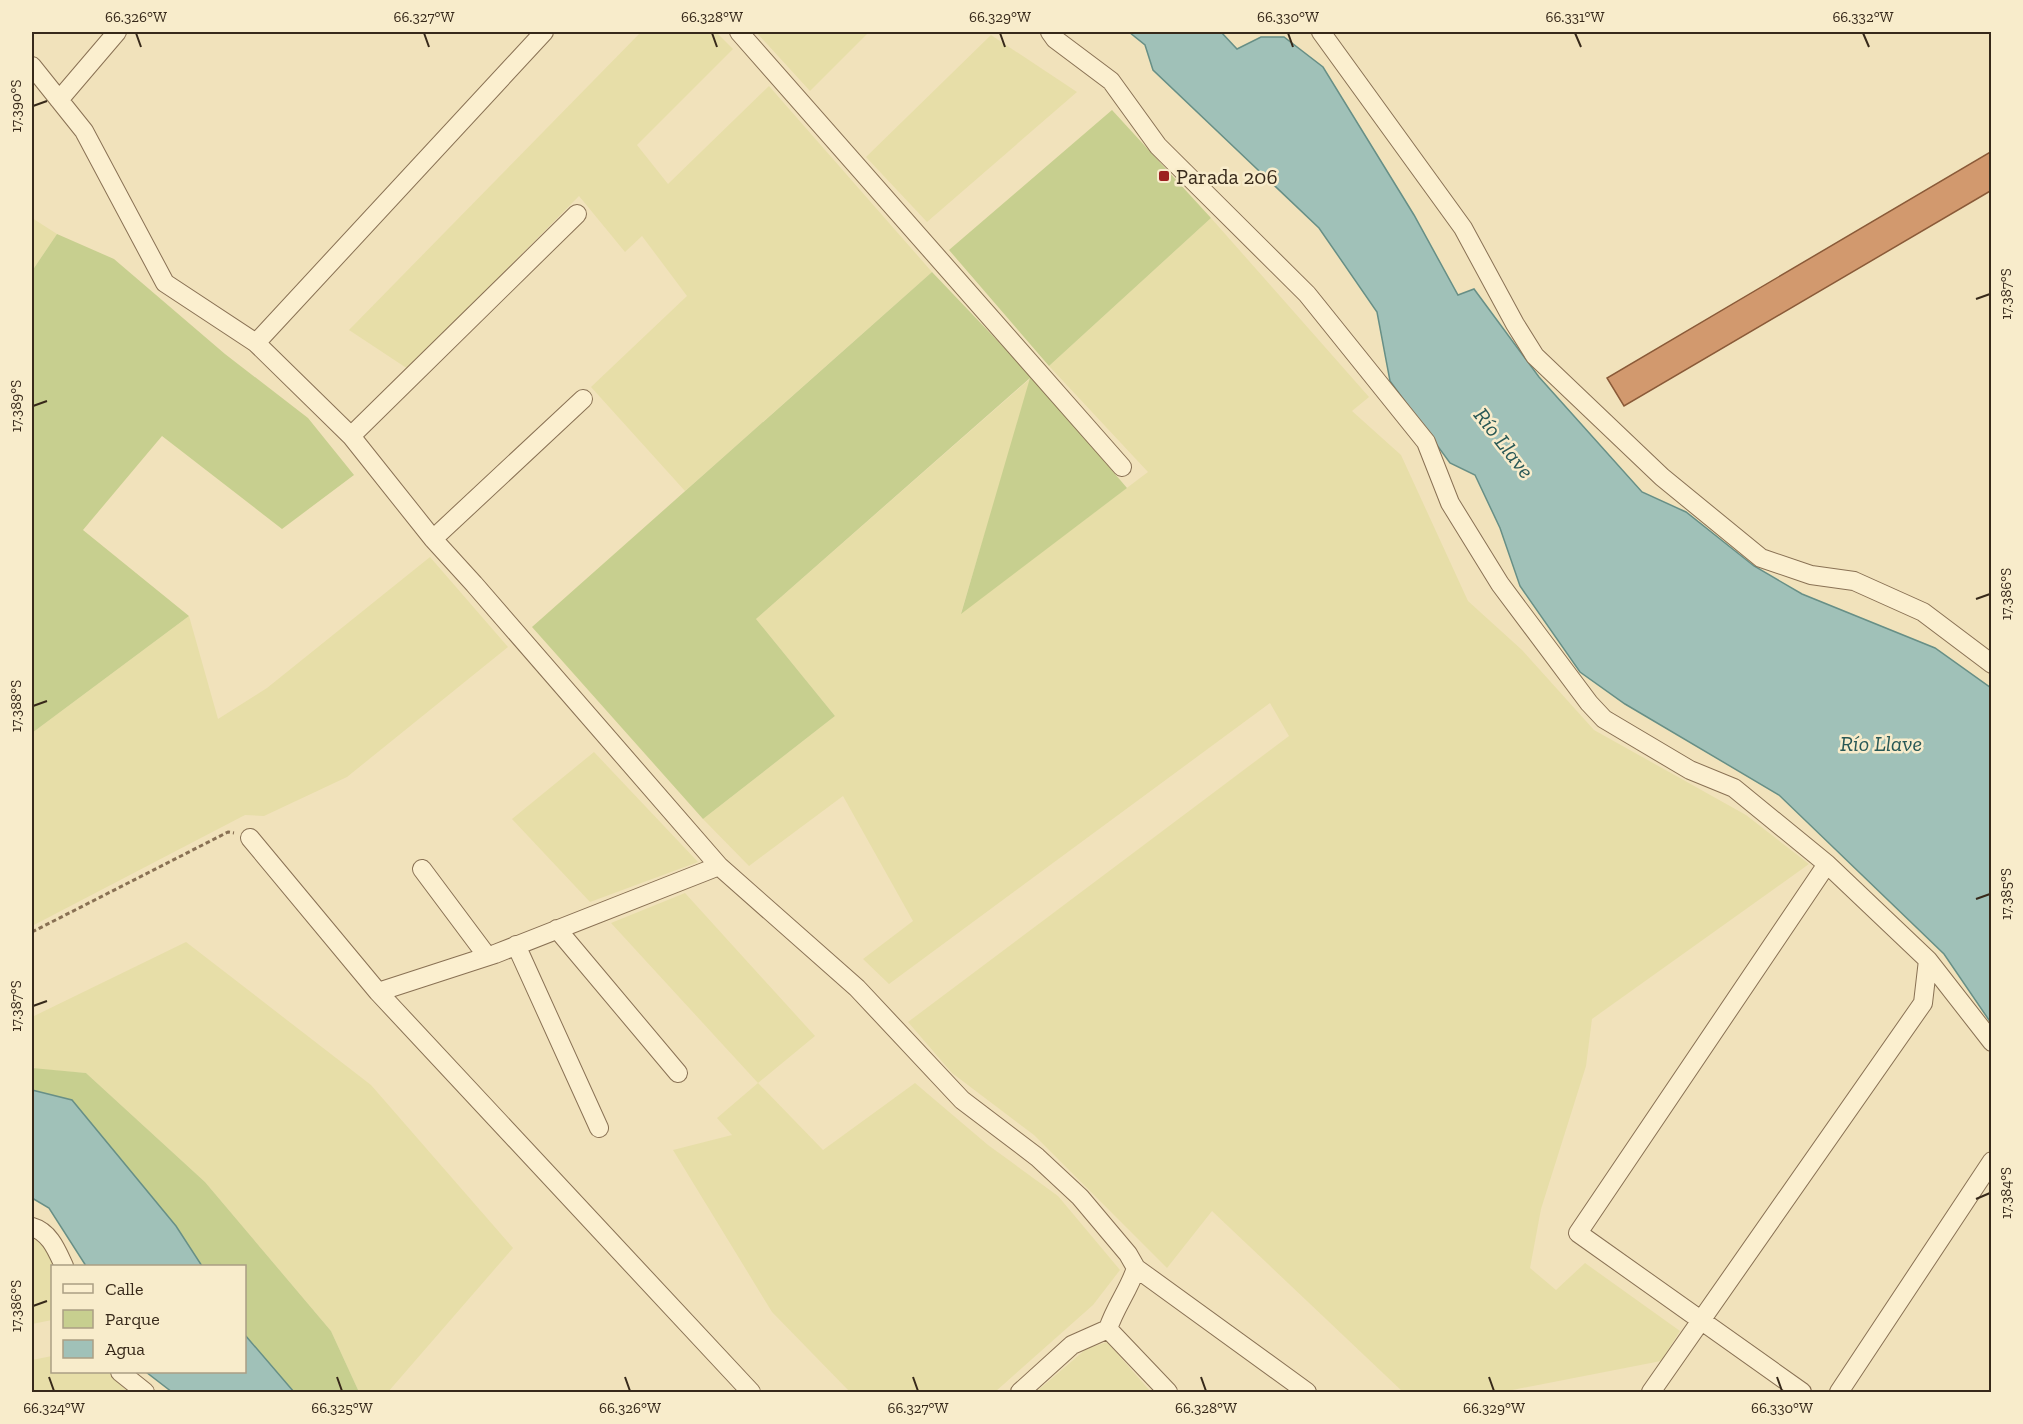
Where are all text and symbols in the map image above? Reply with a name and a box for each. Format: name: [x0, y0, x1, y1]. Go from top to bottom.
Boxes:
text: 66.326°W: [105, 8, 167, 26]
text: 66.327°W: [394, 8, 454, 26]
text: 66.328°W: [681, 8, 743, 26]
text: 66.329°W: [969, 8, 1031, 26]
text: 66.330°W: [1257, 8, 1319, 26]
text: 66.331°W: [1546, 8, 1604, 26]
text: 66.332°W: [1832, 8, 1894, 26]
text: 17.390°S: [7, 80, 25, 132]
place label: Parada 206: [1176, 164, 1278, 189]
marker: Parada 206: [1157, 169, 1171, 183]
text: 17.387°S: [1997, 268, 2015, 320]
text: 17.389°S: [7, 380, 25, 432]
water label: Río Llave: [1468, 402, 1540, 484]
text: 17.386°S: [1997, 568, 2015, 620]
text: 17.388°S: [7, 680, 25, 732]
water label: Río Llave: [1840, 730, 1922, 757]
text: 17.385°S: [1997, 868, 2015, 920]
text: 17.387°S: [7, 980, 25, 1032]
text: 17.384°S: [1997, 1167, 2015, 1219]
legend: [51, 1265, 246, 1373]
text: Calle: [105, 1278, 143, 1300]
text: 17.386°S: [7, 1280, 25, 1332]
text: Parque: [105, 1308, 160, 1330]
text: Agua: [105, 1338, 145, 1360]
text: 66.324°W: [23, 1399, 85, 1417]
text: 66.325°W: [311, 1399, 373, 1417]
text: 66.326°W: [599, 1399, 661, 1417]
text: 66.327°W: [888, 1399, 948, 1417]
text: 66.328°W: [1175, 1399, 1237, 1417]
text: 66.329°W: [1463, 1399, 1525, 1417]
text: 66.330°W: [1751, 1399, 1813, 1417]

